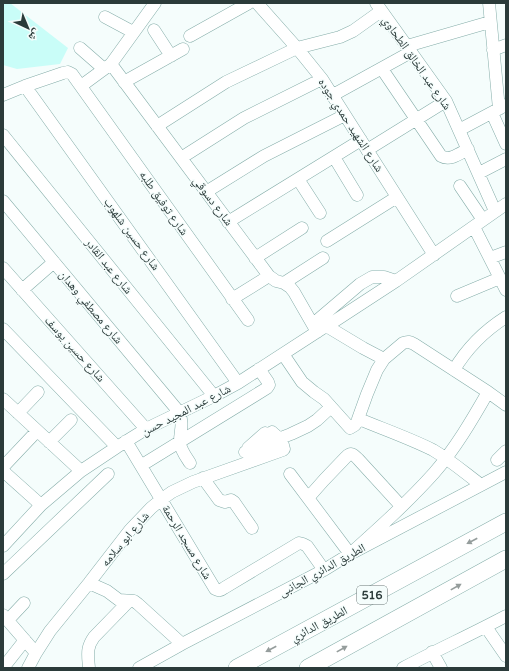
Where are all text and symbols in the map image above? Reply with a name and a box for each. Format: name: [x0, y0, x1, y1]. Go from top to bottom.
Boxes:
north arrow: [8, 8, 48, 48]
street label: شارع عبد الخالق الطحاوي: [377, 13, 455, 114]
text: ش: [25, 25, 43, 44]
street label: شارع الشهيد حمدي جوده: [313, 76, 387, 176]
street label: شارع توفيق طلبه: [136, 168, 191, 239]
street label: شارع دسوقي: [188, 174, 236, 230]
street label: شارع حسين شلهوب: [100, 195, 163, 274]
street label: شارع عبد القادر: [81, 235, 136, 297]
street label: شارع مصطفي وهدان: [54, 267, 126, 349]
street label: شارع حسين يوسف: [41, 313, 108, 385]
street label: شارع عبد المجيد حسن: [139, 381, 234, 439]
street label: شارع مسجد الرحمة: [158, 502, 215, 582]
street label: شارع ابو سلامه: [98, 509, 153, 570]
one-way arrow: [466, 537, 478, 544]
street label: الطريق الدائري الجانبى: [276, 540, 369, 602]
one-way arrow: [450, 584, 462, 590]
road number: 516: [357, 586, 387, 604]
street label: الطريق الدائري: [288, 603, 351, 647]
one-way arrow: [265, 646, 277, 653]
one-way arrow: [336, 646, 348, 653]

